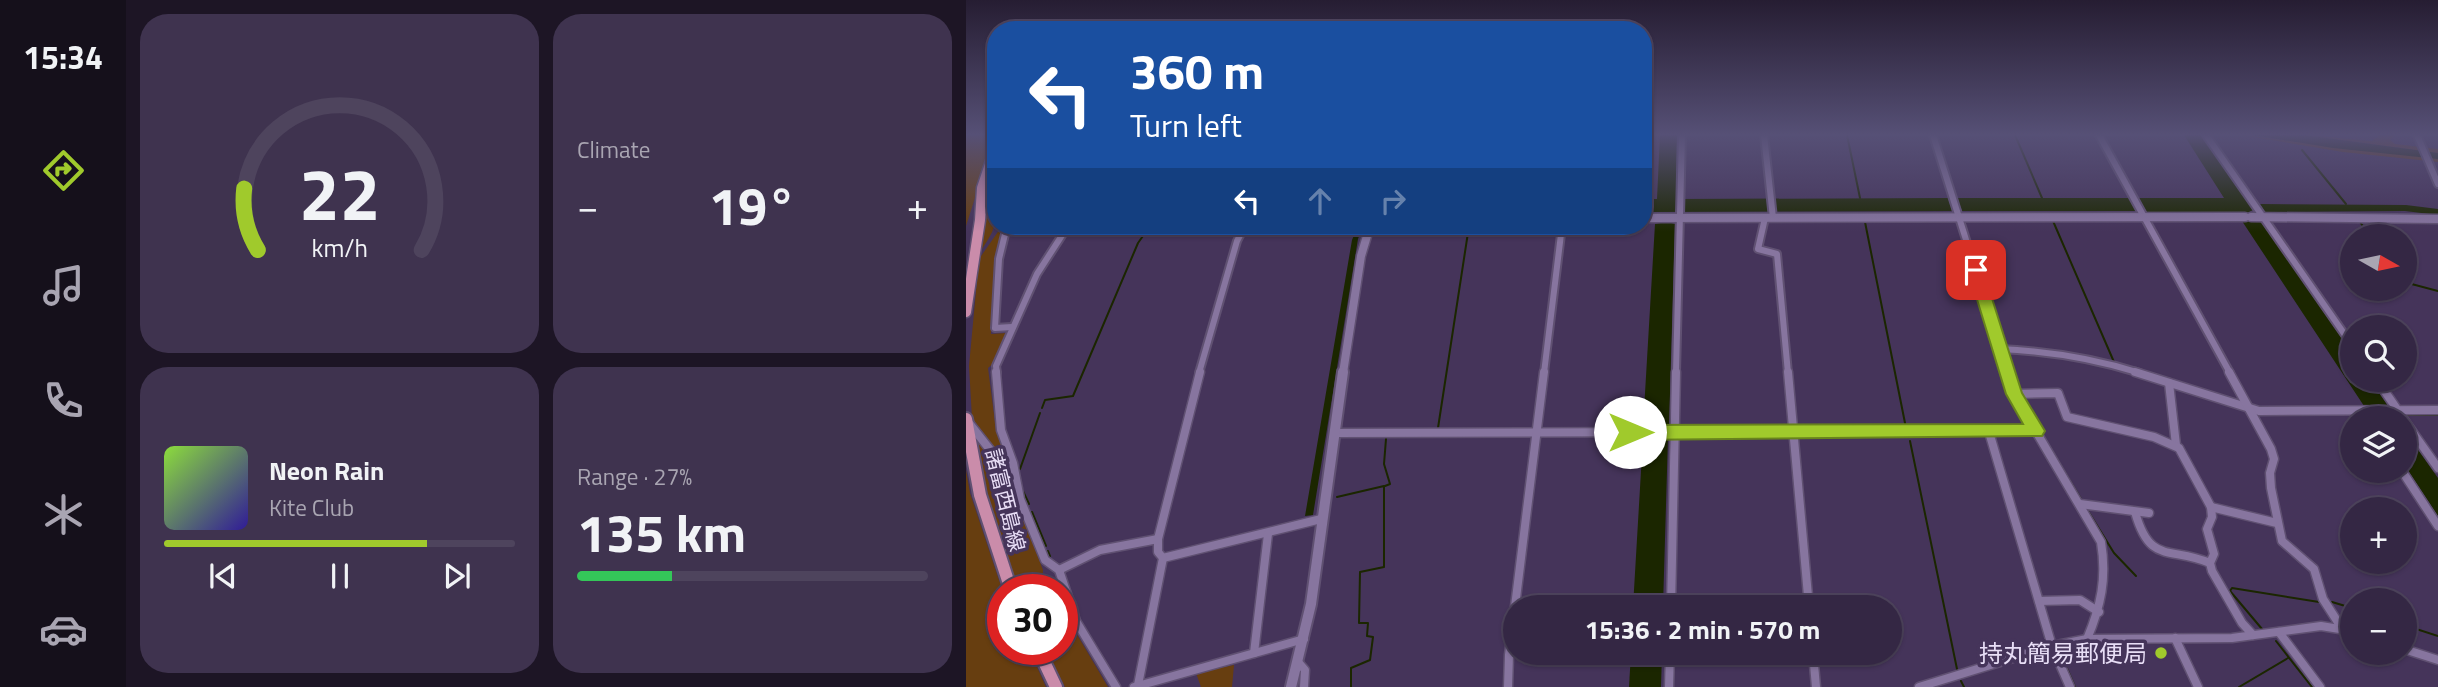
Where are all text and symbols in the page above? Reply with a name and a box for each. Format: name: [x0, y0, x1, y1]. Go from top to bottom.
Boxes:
text: 15:34: [23, 33, 103, 81]
text: 360 m: [1130, 33, 1264, 108]
icon: left: [1015, 49, 1106, 140]
text: Turn left: [1130, 101, 1242, 149]
text: Climate: [577, 132, 650, 167]
text: 22: [299, 138, 380, 248]
icon: directions: [39, 146, 88, 195]
text: 19°: [709, 166, 796, 245]
text: −: [577, 177, 598, 235]
text: +: [907, 177, 928, 235]
icon: left: [1228, 182, 1266, 220]
icon: ahead: [1301, 182, 1339, 220]
icon: right: [1374, 182, 1412, 220]
north arrow: [2340, 224, 2417, 301]
map controls: [2340, 224, 2417, 665]
text: km/h: [311, 228, 368, 266]
pin: [1946, 240, 2006, 300]
icon: arrive: [1957, 251, 1995, 289]
icon: music: [39, 261, 88, 310]
button: search: [2340, 315, 2417, 392]
icon: phone: [39, 376, 88, 425]
position arrow: [1593, 395, 1667, 469]
button: layers: [2340, 406, 2417, 483]
street label: 諸富西島線: [978, 445, 1034, 555]
text: Neon Rain: [269, 451, 384, 490]
text: Range · 27%: [577, 459, 692, 494]
icon: climate: [39, 490, 88, 539]
text: Kite Club: [269, 490, 354, 525]
text: 135 km: [577, 493, 746, 572]
button: +: [2340, 497, 2417, 574]
icon: previous: [204, 557, 242, 595]
icon: pause: [321, 557, 359, 595]
icon: next: [438, 557, 476, 595]
speed limit sign: 30: [987, 574, 1078, 665]
button: −: [2340, 588, 2417, 665]
icon: car: [39, 605, 88, 654]
text: 15:36 · 2 min · 570 m: [1585, 610, 1820, 649]
place label: 持丸簡易郵便局: [1979, 635, 2147, 671]
marker: 持丸簡易郵便局: [2153, 645, 2169, 661]

